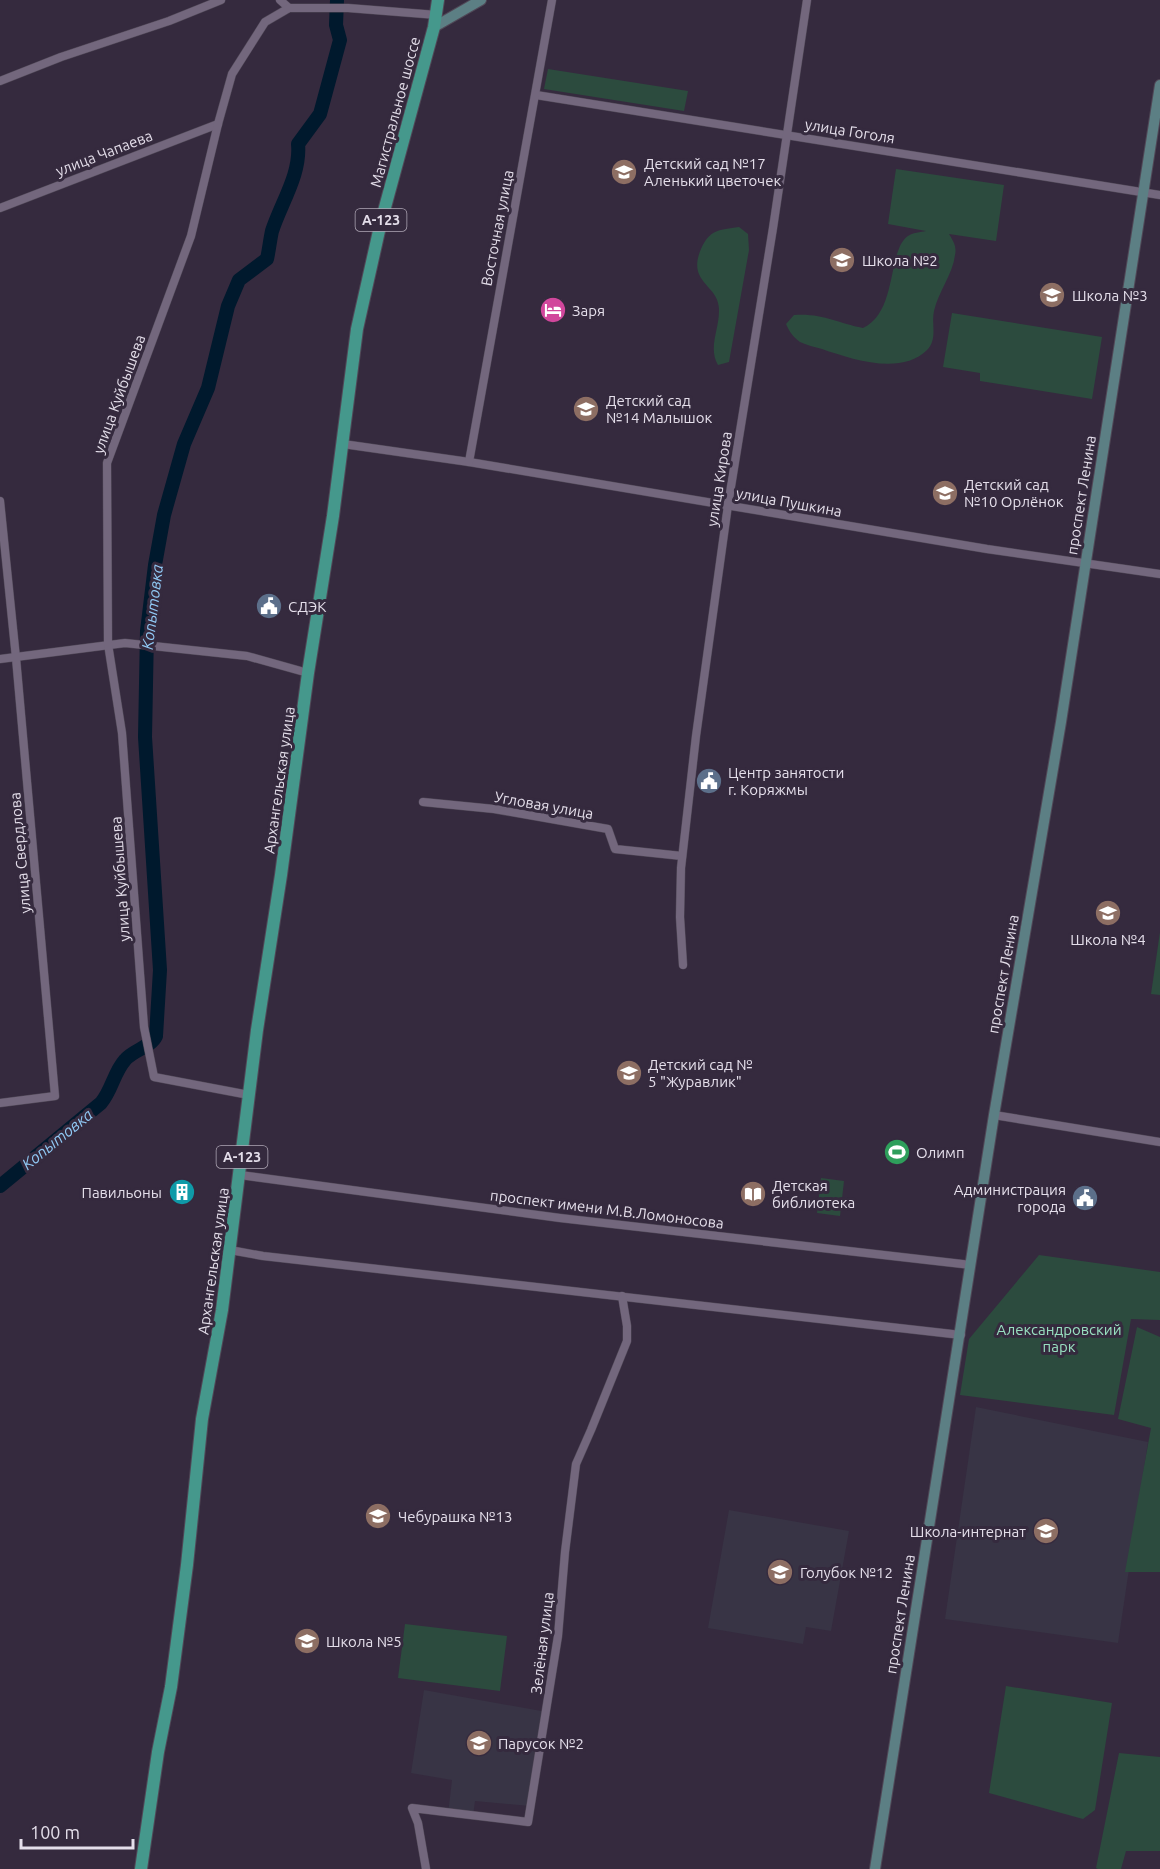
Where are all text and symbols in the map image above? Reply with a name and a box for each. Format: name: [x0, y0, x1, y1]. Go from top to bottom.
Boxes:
street label: Магистральное шоссе: [367, 35, 423, 189]
street label: улица Гоголя: [804, 115, 896, 147]
street label: улица Чапаева: [53, 127, 155, 179]
place label: Детский сад №17 Аленький цветочек: [644, 155, 781, 189]
school or university icon: Детский сад №17 Аленький цветочек: [609, 157, 639, 187]
street label: Восточная улица: [477, 169, 517, 287]
road number: А-123: [356, 209, 406, 231]
school or university icon: Школа №2: [827, 245, 857, 275]
place label: Школа №2: [862, 252, 938, 269]
school or university icon: Школа №3: [1037, 280, 1067, 310]
place label: Школа №3: [1072, 287, 1148, 304]
hotel icon: Заря: [538, 295, 568, 325]
place label: Заря: [572, 302, 605, 319]
street label: улица Куйбышева: [90, 332, 148, 456]
place label: Детский сад №14 Малышок: [606, 392, 712, 426]
school or university icon: Детский сад №14 Малышок: [571, 394, 601, 424]
street label: улица Кирова: [703, 430, 735, 528]
street label: проспект Ленина: [1063, 434, 1099, 556]
place label: Детский сад №10 Орлёнок: [964, 476, 1064, 510]
school or university icon: Детский сад №10 Орлёнок: [930, 478, 960, 508]
street label: улица Пушкина: [735, 484, 843, 520]
water label: Копытовка: [138, 563, 166, 651]
public building icon: СДЭК: [254, 591, 284, 621]
place label: СДЭК: [288, 598, 326, 615]
street label: Архангельская улица: [260, 705, 298, 855]
place label: Центр занятости г. Коряжмы: [728, 764, 844, 798]
public building icon: Центр занятости г. Коряжмы: [694, 766, 724, 796]
street label: Угловая улица: [493, 788, 595, 822]
street label: улица Свердлова: [6, 792, 34, 914]
street label: улица Куйбышева: [107, 816, 133, 942]
school or university icon: Школа №4: [1093, 898, 1123, 928]
street label: проспект Ленина: [984, 913, 1022, 1035]
place label: Школа №4: [1070, 931, 1146, 948]
place label: Детский сад № 5 "Журавлик": [648, 1056, 753, 1090]
school or university icon: Детский сад № 5 "Журавлик": [614, 1058, 644, 1088]
water label: Копытовка: [18, 1105, 96, 1173]
sports icon: Олимп: [882, 1137, 912, 1167]
place label: Олимп: [916, 1144, 965, 1161]
road number: А-123: [216, 1146, 268, 1168]
building icon: Павильоны: [167, 1177, 197, 1207]
place label: Детская библиотека: [772, 1177, 855, 1211]
library icon: Детская библиотека: [738, 1179, 768, 1209]
place label: Администрация города: [954, 1181, 1066, 1215]
public building icon: Администрация города: [1070, 1183, 1100, 1213]
place label: Павильоны: [82, 1184, 162, 1201]
street label: Архангельская улица: [194, 1186, 232, 1336]
street label: проспект имени М.В.Ломоносова: [489, 1186, 725, 1232]
park label: Александровский парк: [996, 1321, 1122, 1355]
school or university icon: Чебурашка №13: [363, 1501, 393, 1531]
place label: Чебурашка №13: [398, 1508, 512, 1525]
school or university icon: Школа-интернат: [1031, 1516, 1061, 1546]
place label: Школа-интернат: [910, 1523, 1026, 1540]
street label: проспект Ленина: [882, 1553, 918, 1675]
school or university icon: Голубок №12: [765, 1557, 795, 1587]
place label: Голубок №12: [800, 1564, 893, 1581]
street label: Зелёная улица: [527, 1591, 557, 1695]
school or university icon: Школа №5: [292, 1626, 322, 1656]
place label: Школа №5: [326, 1633, 402, 1650]
school or university icon: Парусок №2: [464, 1728, 494, 1758]
place label: Парусок №2: [498, 1735, 584, 1752]
scale bar: [21, 1812, 134, 1850]
text: 100 m: [30, 1822, 80, 1842]

